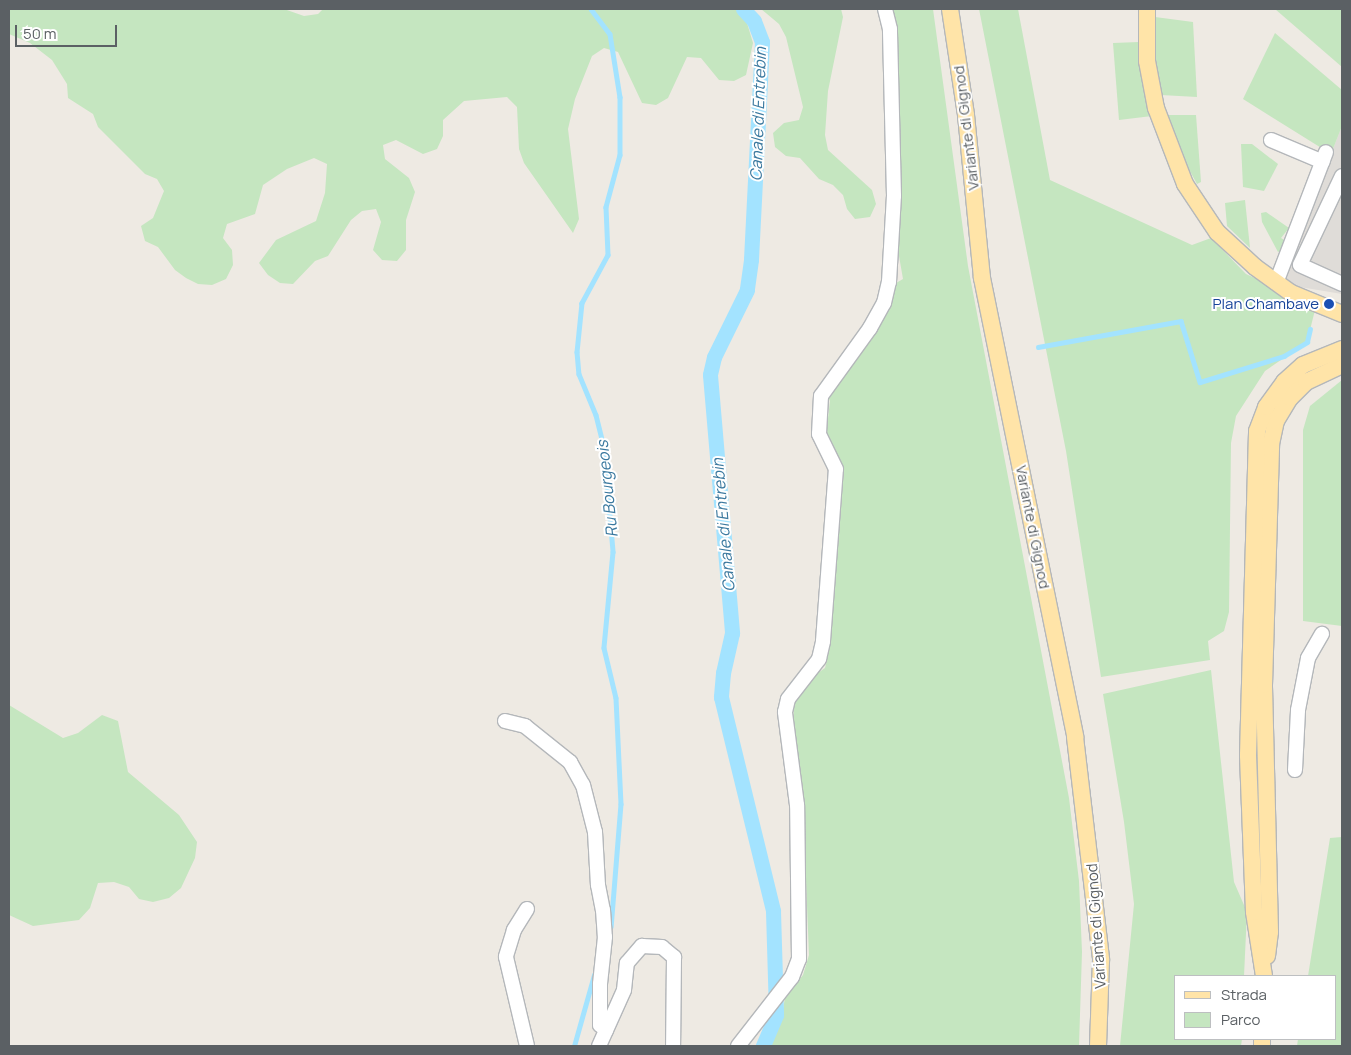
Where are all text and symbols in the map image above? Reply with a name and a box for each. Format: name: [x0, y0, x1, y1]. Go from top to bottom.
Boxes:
scale bar: [18, 15, 120, 47]
text: 50 m: [23, 23, 57, 44]
water label: Canale di Entrebin: [746, 47, 770, 181]
street label: Variante di Gignod: [949, 65, 983, 191]
place label: Plan Chambave: [1213, 295, 1319, 313]
marker: Plan Chambave: [1323, 298, 1335, 310]
water label: Ru Bourgeois: [592, 440, 622, 538]
water label: Canale di Entrebin: [708, 457, 738, 593]
street label: Variante di Gignod: [1012, 464, 1054, 590]
street label: Variante di Gignod: [1083, 863, 1109, 989]
legend: [1174, 975, 1336, 1040]
text: Strada: [1221, 984, 1267, 1005]
text: Parco: [1221, 1009, 1260, 1030]

